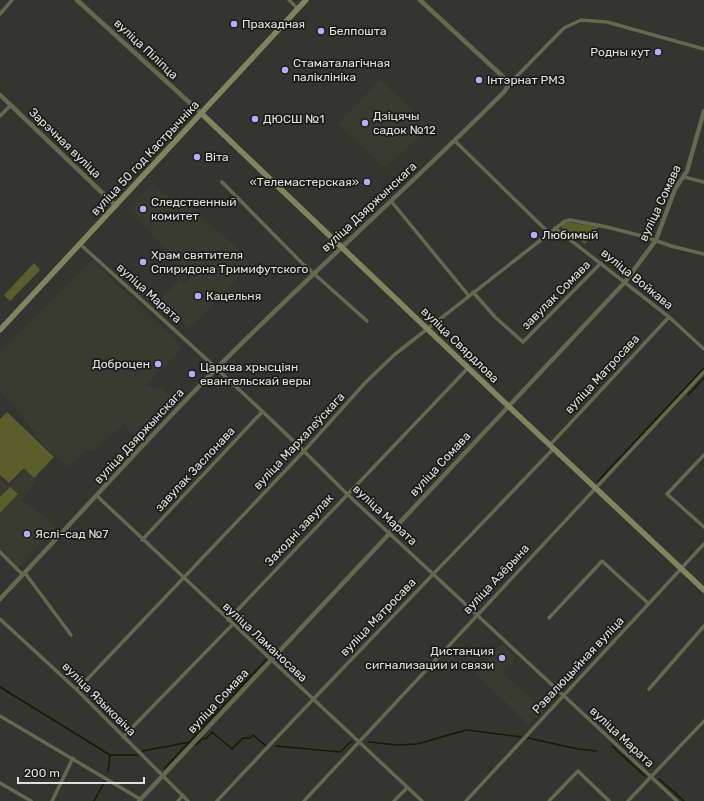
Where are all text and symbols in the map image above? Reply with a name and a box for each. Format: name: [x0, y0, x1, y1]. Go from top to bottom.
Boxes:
street label: вуліца Піліпца: [111, 16, 181, 82]
place label: Прахадная: [242, 17, 305, 31]
marker: Прахадная: [229, 19, 239, 29]
place label: Белпошта: [329, 24, 387, 38]
marker: Белпошта: [316, 26, 326, 36]
place label: Родны кут: [590, 45, 650, 59]
marker: Родны кут: [653, 47, 663, 57]
place label: Стаматалагічная паліклініка: [293, 56, 390, 84]
marker: Стаматалагічная паліклініка: [280, 65, 290, 75]
place label: Інтэрнат РМЗ: [487, 73, 565, 87]
marker: Інтэрнат РМЗ: [474, 75, 484, 85]
street label: вуліца 50 год Кастрычніка: [88, 98, 202, 218]
street label: Зарэчная вуліца: [26, 105, 104, 181]
place label: Дзіцячы садок №12: [373, 109, 436, 137]
place label: ДЮСШ №1: [263, 112, 324, 126]
marker: ДЮСШ №1: [250, 114, 260, 124]
marker: Дзіцячы садок №12: [360, 118, 370, 128]
place label: Віта: [205, 150, 229, 164]
marker: Віта: [192, 152, 202, 162]
street label: вуліца Дзяржынскага: [319, 159, 419, 255]
street label: вуліца Сомава: [636, 163, 684, 243]
place label: «Телемастерская»: [249, 175, 359, 189]
marker: «Телемастерская»: [362, 177, 372, 187]
place label: Следственный комитет: [151, 195, 237, 223]
marker: Следственный комитет: [138, 204, 148, 214]
place label: Любимый: [542, 228, 598, 242]
marker: Любимый: [529, 230, 539, 240]
street label: вуліца Войкава: [598, 246, 676, 312]
place label: Храм святителя Спиридона Тримифутского: [151, 248, 308, 276]
marker: Храм святителя Спиридона Тримифутского: [138, 257, 148, 267]
street label: завулак Сомава: [519, 258, 593, 332]
street label: вуліца Марата: [114, 260, 184, 326]
place label: Кацельня: [206, 289, 261, 303]
marker: Кацельня: [193, 291, 203, 301]
street label: вуліца Свярдлова: [418, 304, 502, 386]
street label: вуліца Матросава: [562, 332, 642, 416]
place label: Доброцен: [92, 357, 150, 371]
marker: Доброцен: [153, 359, 163, 369]
place label: Царква хрысціян евангельскай веры: [200, 360, 311, 388]
marker: Царква хрысціян евангельскай веры: [187, 369, 197, 379]
street label: вуліца Дзяржынскага: [91, 386, 187, 486]
street label: вуліца Мархалеўскага: [250, 390, 348, 492]
street label: завулак Заслонава: [152, 424, 238, 514]
street label: вуліца Сомава: [407, 429, 473, 499]
street label: вуліца Марата: [350, 482, 420, 548]
street label: Заходні завулак: [262, 491, 336, 569]
place label: Яслі-сад №7: [35, 527, 108, 541]
marker: Яслі-сад №7: [22, 529, 32, 539]
street label: вуліца Азёрына: [460, 541, 532, 617]
street label: вуліца Матросава: [337, 575, 419, 659]
street label: вуліца Ламаносава: [220, 599, 310, 685]
street label: Рэвалюцыйная вуліца: [529, 614, 627, 716]
place label: Дистанция сигнализации и связи: [365, 644, 494, 672]
marker: Дистанция сигнализации и связи: [497, 653, 507, 663]
street label: вуліца Языковіча: [59, 659, 139, 739]
street label: вуліца Сомава: [185, 666, 251, 736]
street label: вуліца Марата: [587, 704, 657, 770]
scale bar: [18, 759, 144, 785]
text: 200 m: [24, 766, 60, 780]

